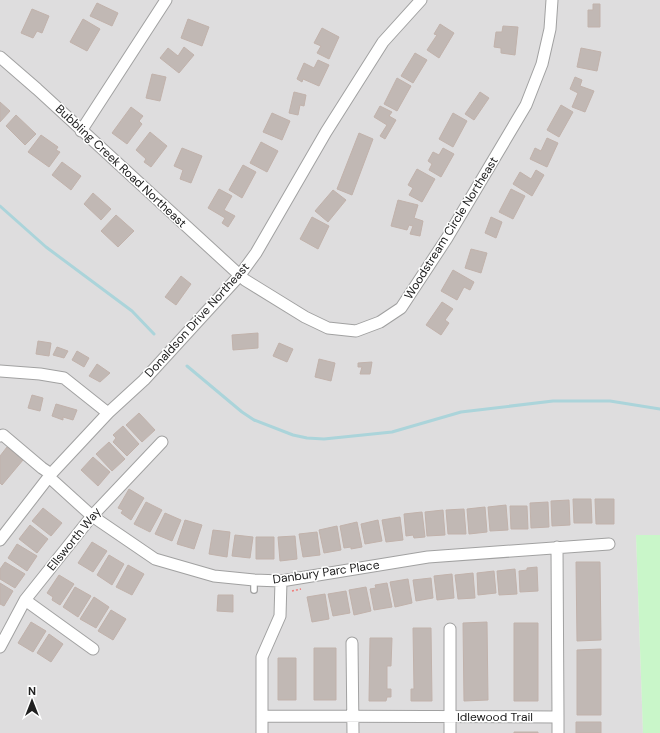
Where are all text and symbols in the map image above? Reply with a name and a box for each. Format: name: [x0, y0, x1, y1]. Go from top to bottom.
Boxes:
street label: Bubbling Creek Road Northeast: [52, 101, 190, 231]
street label: Woodstream Circle Northeast: [400, 153, 502, 302]
street label: Donaldson Drive Northeast: [141, 259, 253, 381]
street label: Ellsworth Way: [43, 504, 105, 574]
street label: Danbury Parc Place: [272, 557, 381, 587]
north arrow: [12, 681, 52, 721]
text: N: [28, 684, 36, 698]
street label: Idlewood Trail: [457, 709, 533, 725]

